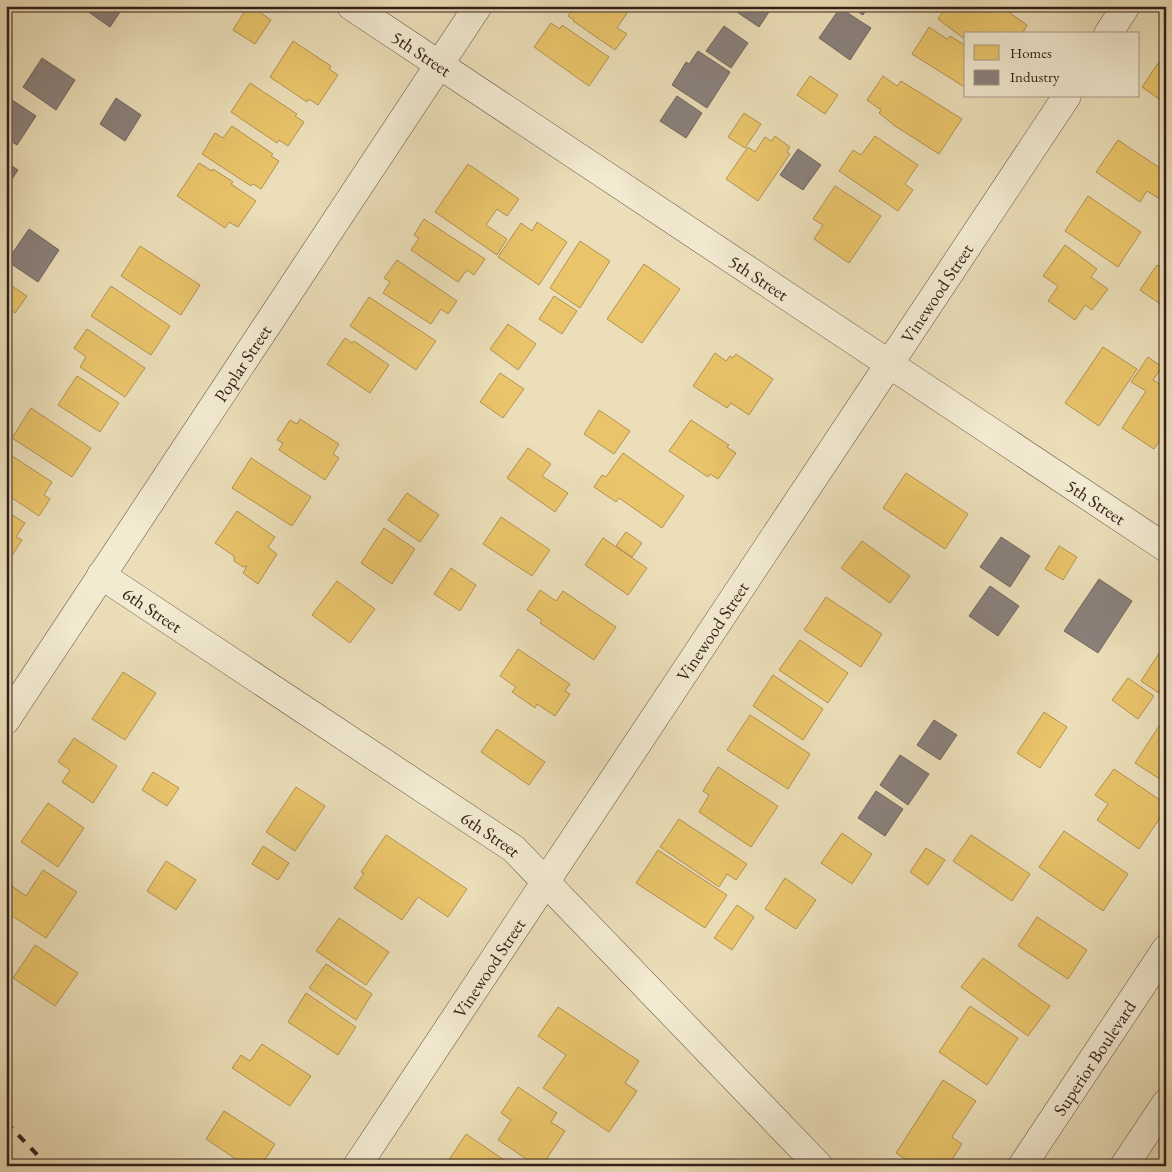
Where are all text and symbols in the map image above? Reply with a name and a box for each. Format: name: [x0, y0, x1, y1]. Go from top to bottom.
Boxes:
street label: 5th Street: [388, 25, 456, 81]
legend: [964, 32, 1140, 98]
text: Homes: [1010, 43, 1052, 62]
text: Industry: [1010, 67, 1060, 86]
street label: Vinewood Street: [895, 238, 978, 347]
street label: 5th Street: [725, 249, 793, 306]
street label: Poplar Street: [208, 320, 276, 406]
street label: 5th Street: [1062, 474, 1131, 530]
street label: Vinewood Street: [671, 577, 753, 685]
street label: 6th Street: [118, 581, 187, 638]
street label: 6th Street: [457, 806, 527, 861]
street label: Vinewood Street: [447, 913, 530, 1022]
street label: Superior Boulevard: [1047, 995, 1141, 1120]

